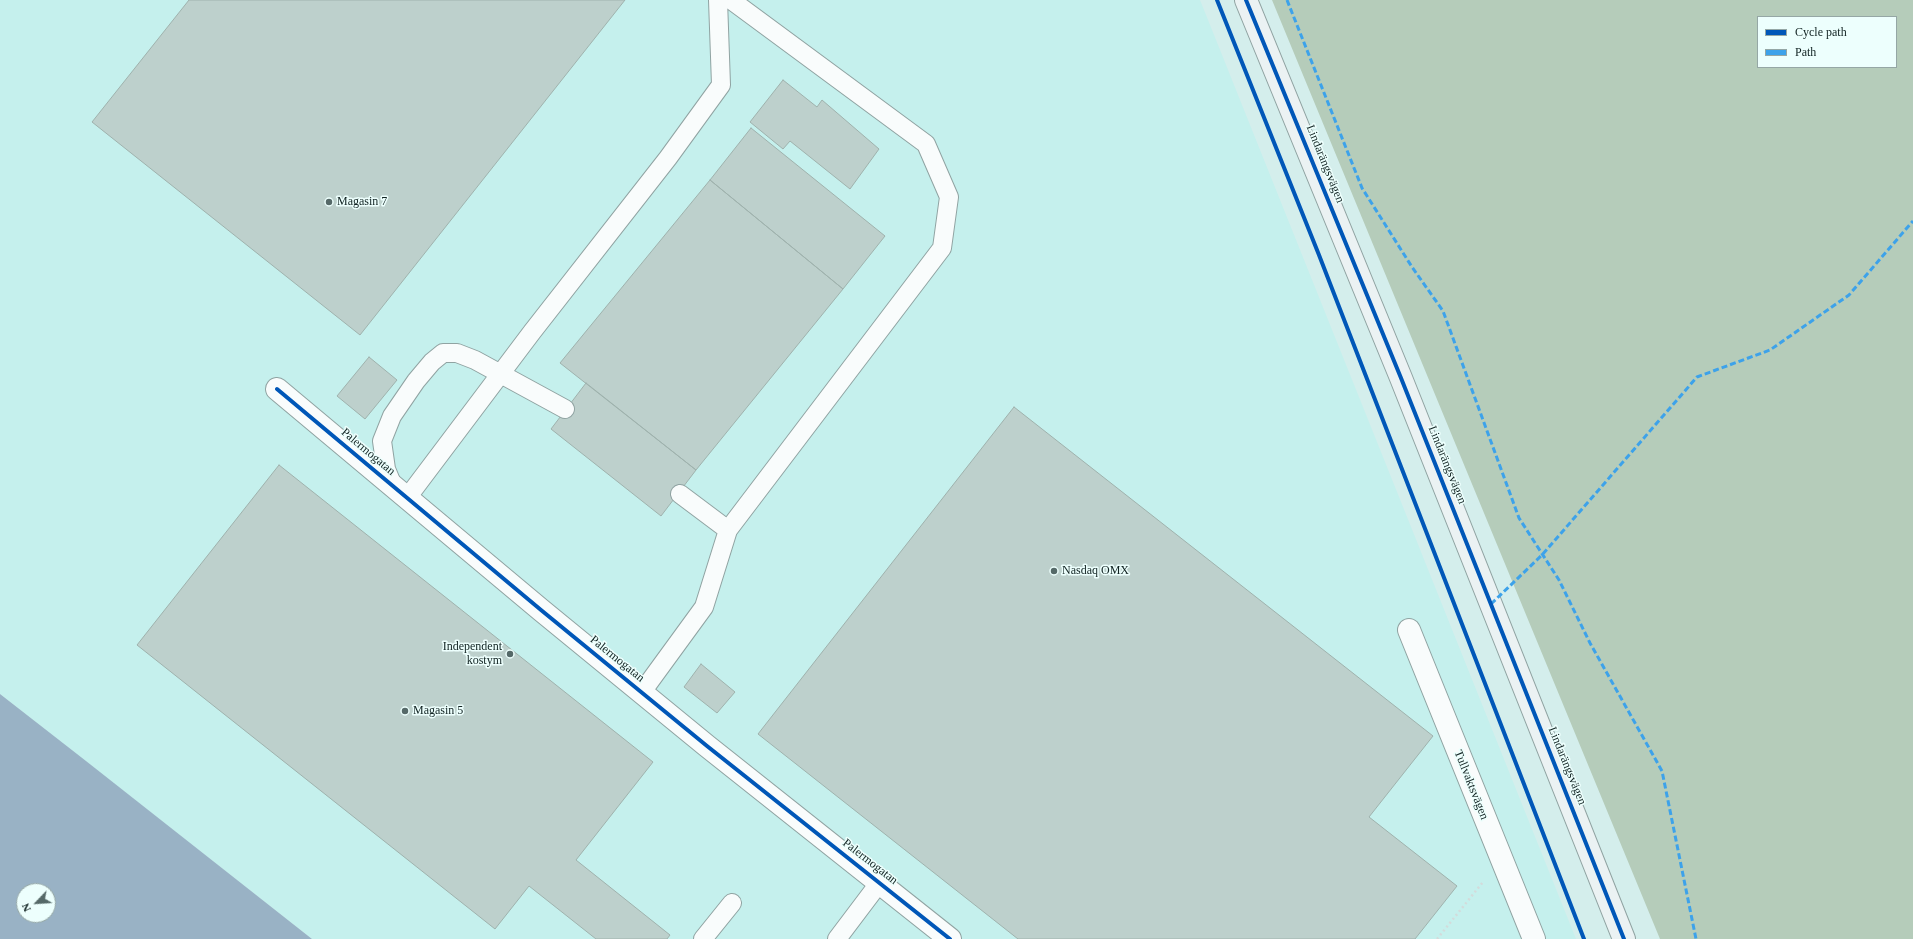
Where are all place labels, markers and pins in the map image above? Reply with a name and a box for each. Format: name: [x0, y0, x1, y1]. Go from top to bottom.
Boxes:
place label: Magasin 7: [337, 195, 387, 209]
marker: Magasin 7: [324, 197, 334, 207]
place label: Nasdaq OMX: [1062, 564, 1129, 578]
marker: Nasdaq OMX: [1049, 566, 1059, 576]
place label: Independent kostym: [443, 640, 502, 668]
marker: Independent kostym: [505, 649, 515, 659]
place label: Magasin 5: [413, 704, 463, 718]
marker: Magasin 5: [400, 706, 410, 716]

